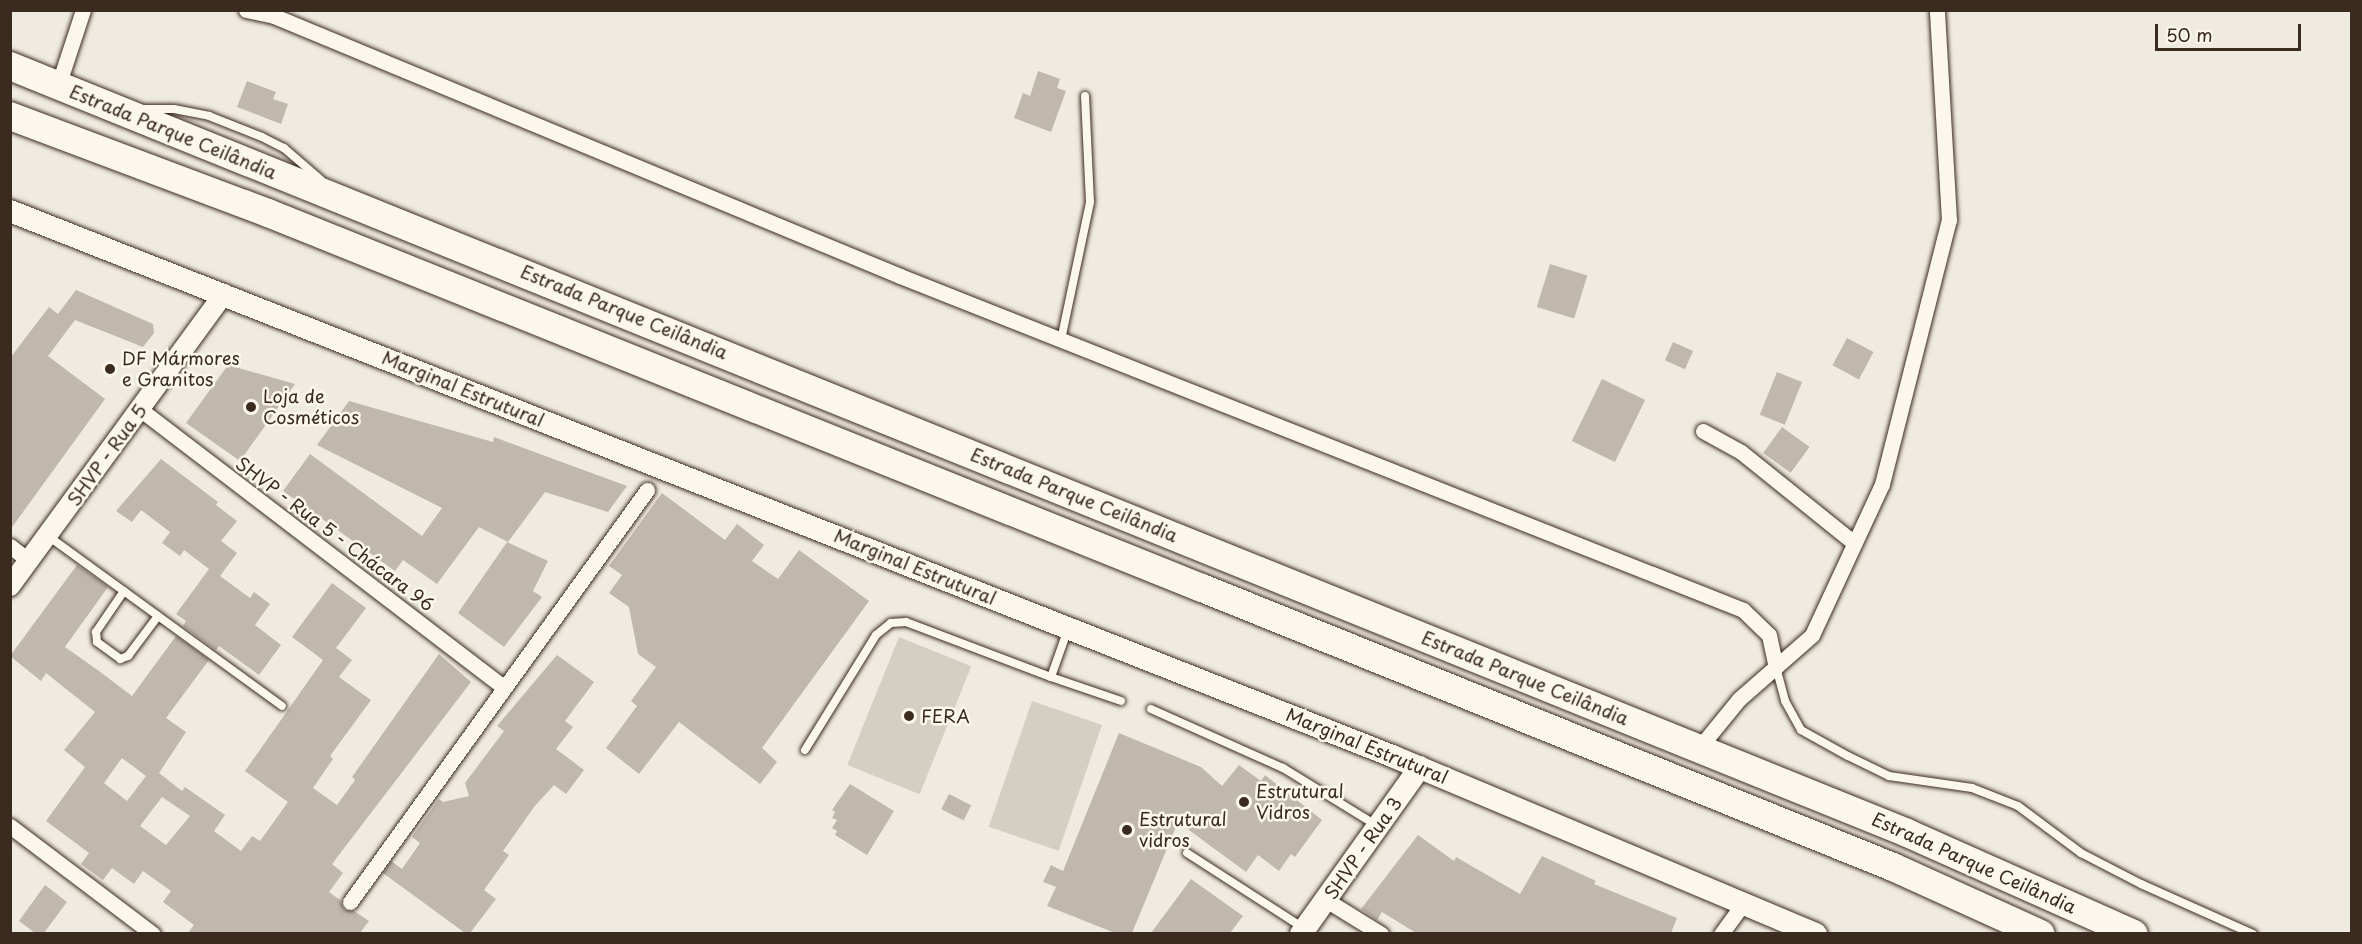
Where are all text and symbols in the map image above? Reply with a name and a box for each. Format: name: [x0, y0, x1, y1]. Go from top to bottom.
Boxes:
scale bar: [2158, 12, 2304, 50]
text: 50 m: [2166, 21, 2213, 48]
street label: Estrada Parque Ceilândia: [67, 81, 279, 183]
street label: Estrada Parque Ceilândia: [518, 261, 730, 363]
street label: Marginal Estrutural: [379, 347, 547, 431]
place label: DF Mármores e Granitos: [122, 348, 241, 391]
marker: DF Mármores e Granitos: [103, 362, 117, 376]
place label: Loja de Cosméticos: [263, 386, 359, 428]
street label: SHVP - Rua 5: [63, 399, 151, 511]
marker: Loja de Cosméticos: [244, 400, 258, 414]
street label: Estrada Parque Ceilândia: [968, 444, 1180, 546]
street label: SHVP - Rua 5 - Chácara 96: [230, 451, 440, 617]
street label: Marginal Estrutural: [831, 525, 999, 609]
street label: Estrada Parque Ceilândia: [1419, 627, 1631, 729]
street label: Marginal Estrutural: [1283, 704, 1451, 788]
place label: FERA: [921, 705, 970, 727]
marker: FERA: [902, 709, 916, 723]
place label: Estrutural Vidros: [1256, 781, 1344, 824]
street label: SHVP - Rua 3: [1319, 792, 1407, 904]
marker: Estrutural Vidros: [1237, 795, 1251, 809]
street label: Estrada Parque Ceilândia: [1869, 808, 2079, 918]
place label: Estrutural vidros: [1139, 809, 1227, 852]
marker: Estrutural vidros: [1120, 823, 1134, 837]

